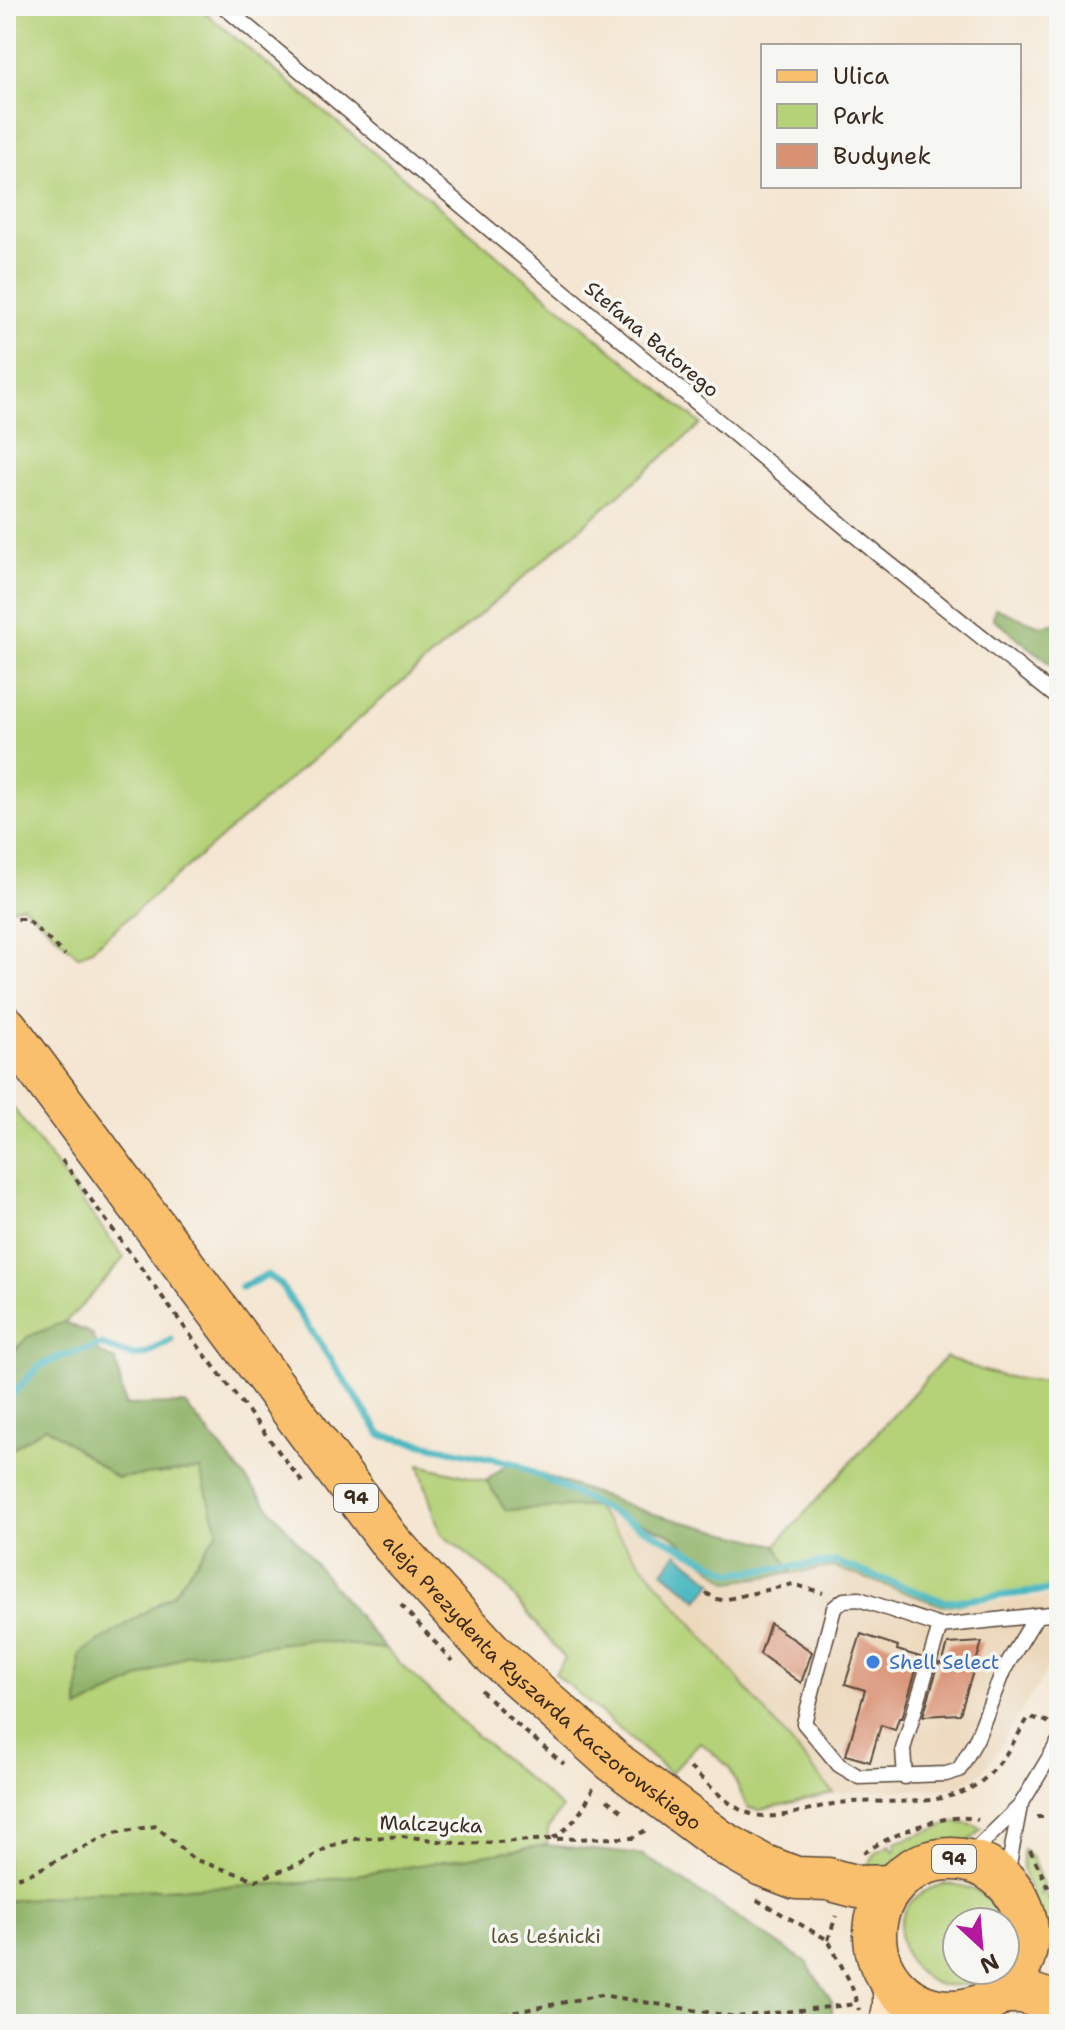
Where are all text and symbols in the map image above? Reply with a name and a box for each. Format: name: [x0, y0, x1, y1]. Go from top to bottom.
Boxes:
legend: [761, 44, 1021, 188]
text: Ulica: [833, 60, 889, 92]
text: Park: [833, 100, 885, 132]
text: Budynek: [833, 140, 931, 172]
street label: Stefana Batorego: [579, 275, 725, 403]
road number: 94: [334, 1484, 378, 1512]
street label: aleja Prezydenta Ryszarda Kaczorowskiego: [377, 1530, 707, 1836]
place label: Shell Select: [889, 1649, 1000, 1675]
marker: Shell Select: [864, 1653, 882, 1671]
street label: Malczycka: [379, 1809, 484, 1839]
road number: 94: [932, 1845, 976, 1873]
north arrow: [941, 1906, 1021, 1986]
park label: las Leśnicki: [491, 1923, 601, 1949]
text: N: [975, 1947, 1004, 1980]

